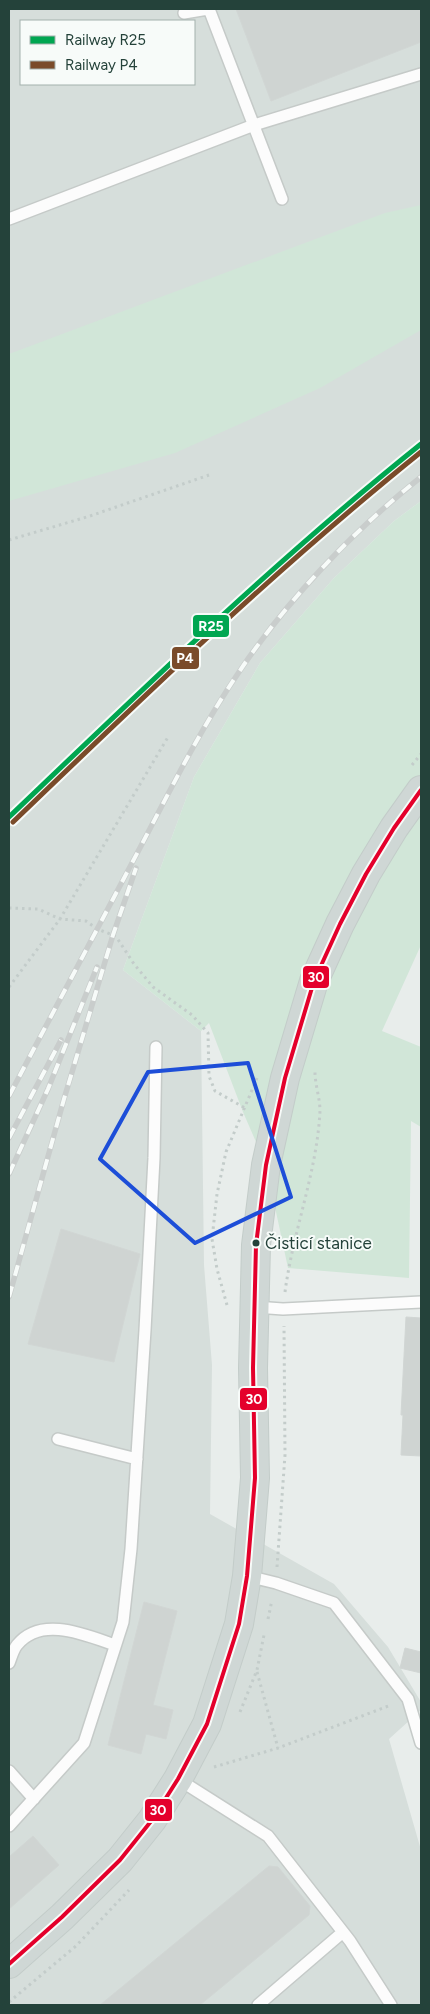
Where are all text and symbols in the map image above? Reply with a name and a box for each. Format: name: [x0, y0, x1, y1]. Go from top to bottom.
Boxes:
legend: [20, 20, 195, 85]
text: Railway R25: [65, 31, 146, 49]
text: Railway P4: [65, 56, 138, 74]
line badge: R25: [192, 614, 230, 638]
text: R25: [198, 618, 224, 635]
line badge: P4: [171, 646, 200, 670]
text: P4: [176, 650, 194, 667]
line badge: 30: [302, 965, 330, 989]
text: 30: [308, 969, 324, 986]
place label: Čisticí stanice: [265, 1233, 372, 1253]
marker: Čisticí stanice: [251, 1238, 261, 1248]
line badge: 30: [239, 1387, 268, 1411]
text: 30: [246, 1391, 262, 1408]
line badge: 30: [144, 1798, 173, 1822]
text: 30: [150, 1802, 166, 1819]

